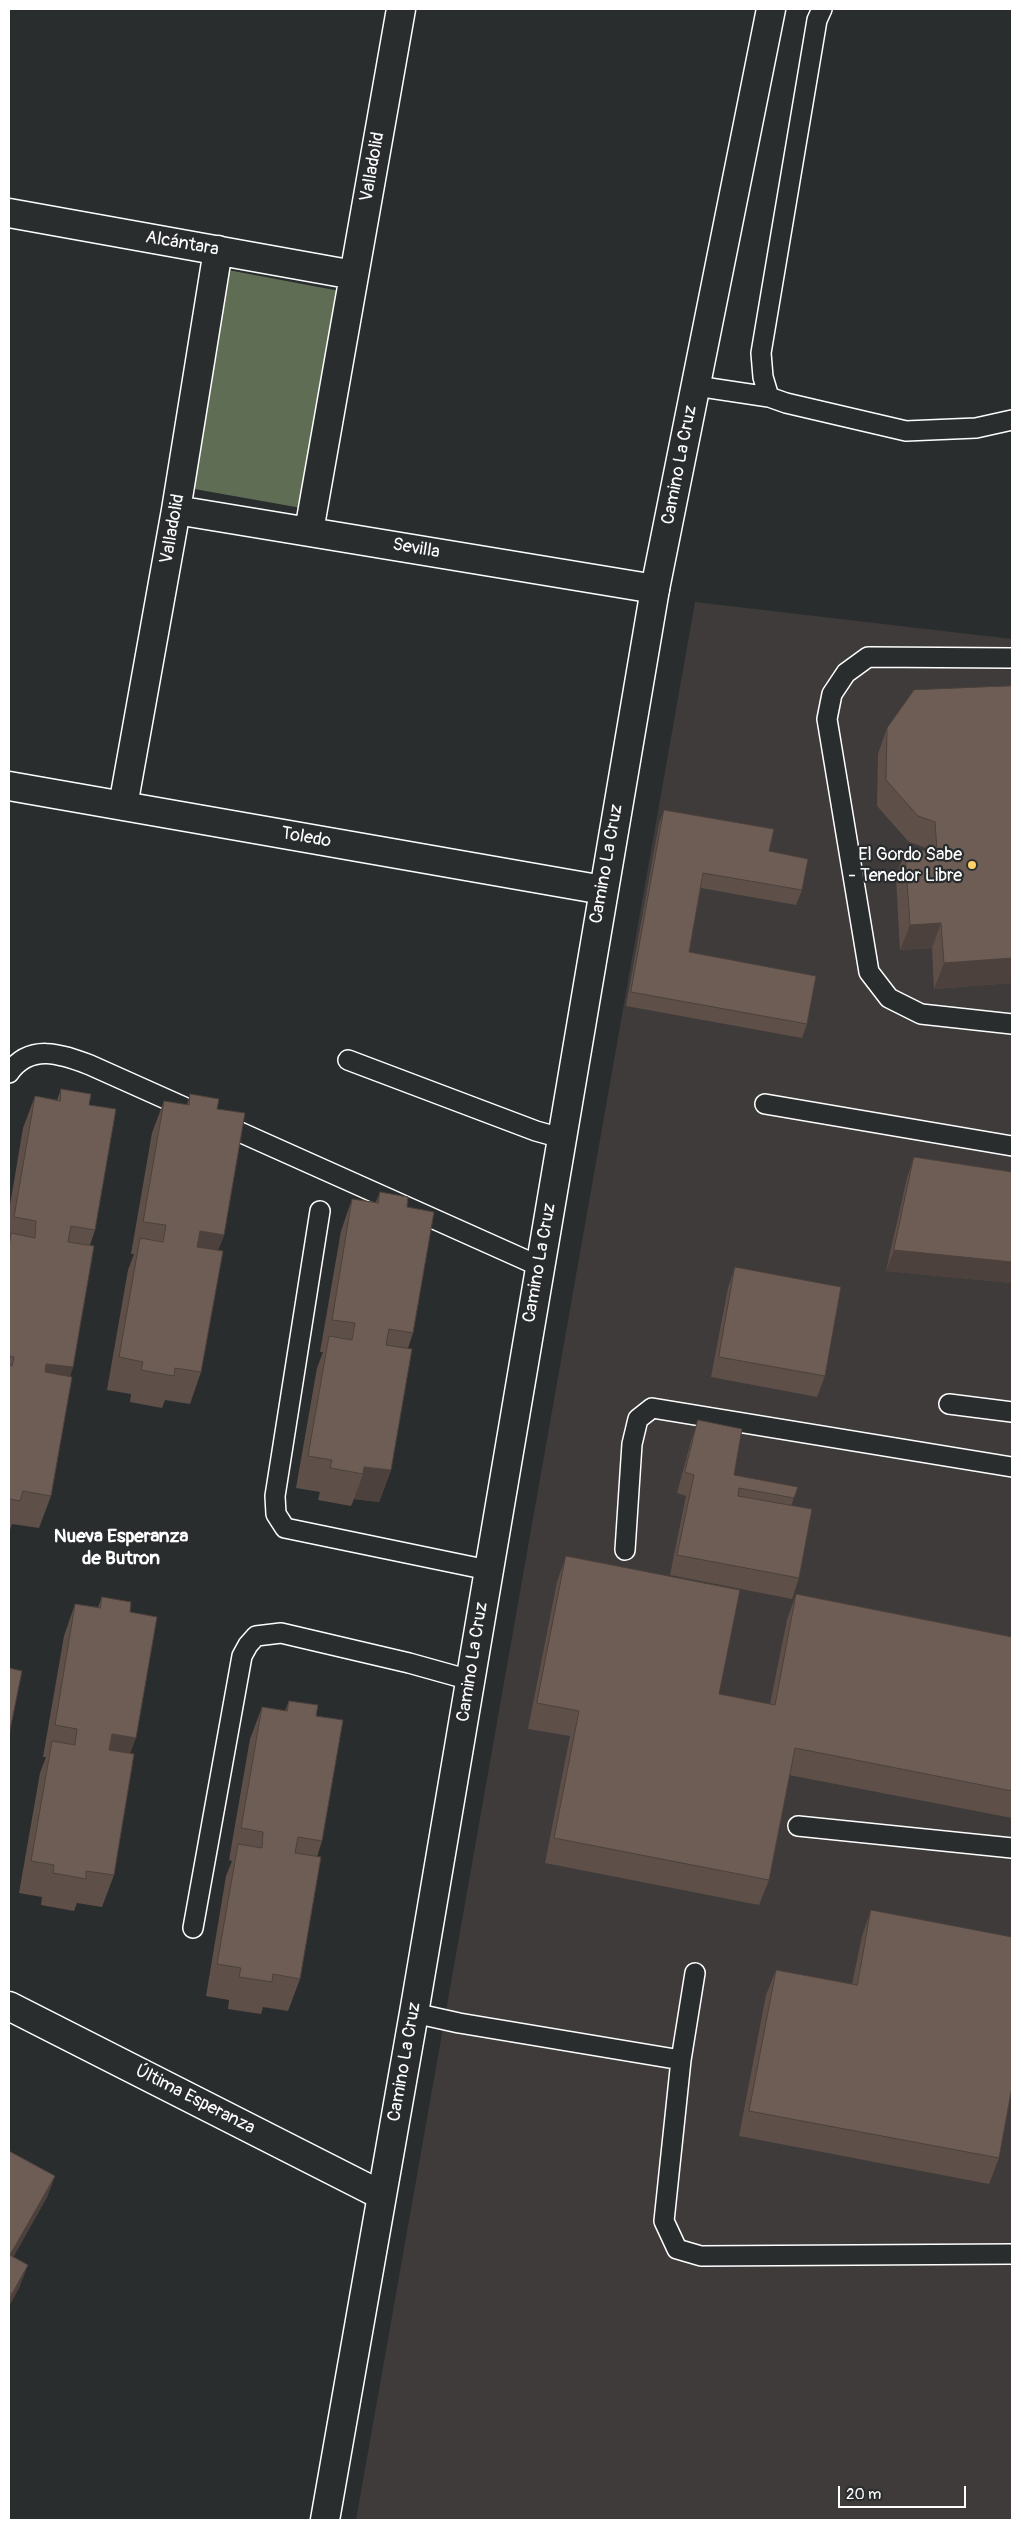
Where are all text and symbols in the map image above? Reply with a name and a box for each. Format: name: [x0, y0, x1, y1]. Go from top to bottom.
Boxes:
street label: Valladolid: [356, 130, 390, 204]
street label: Alcántara: [144, 227, 220, 261]
street label: Camino La Cruz: [658, 404, 702, 526]
street label: Valladolid: [156, 492, 190, 566]
street label: Sevilla: [391, 534, 441, 564]
street label: Camino La Cruz: [586, 803, 628, 925]
street label: Toledo: [279, 823, 333, 853]
place label: El Gordo Sabe - Tenedor Libre: [848, 844, 962, 886]
marker: El Gordo Sabe - Tenedor Libre: [966, 859, 978, 871]
street label: Camino La Cruz: [519, 1202, 561, 1324]
district label: Nueva Esperanza de Butron: [54, 1526, 188, 1570]
street label: Camino La Cruz: [453, 1601, 493, 1723]
street label: Camino La Cruz: [384, 2001, 426, 2123]
street label: Última Esperanza: [131, 2061, 259, 2139]
scale bar: [841, 2476, 968, 2508]
text: 20 m: [846, 2485, 881, 2504]

